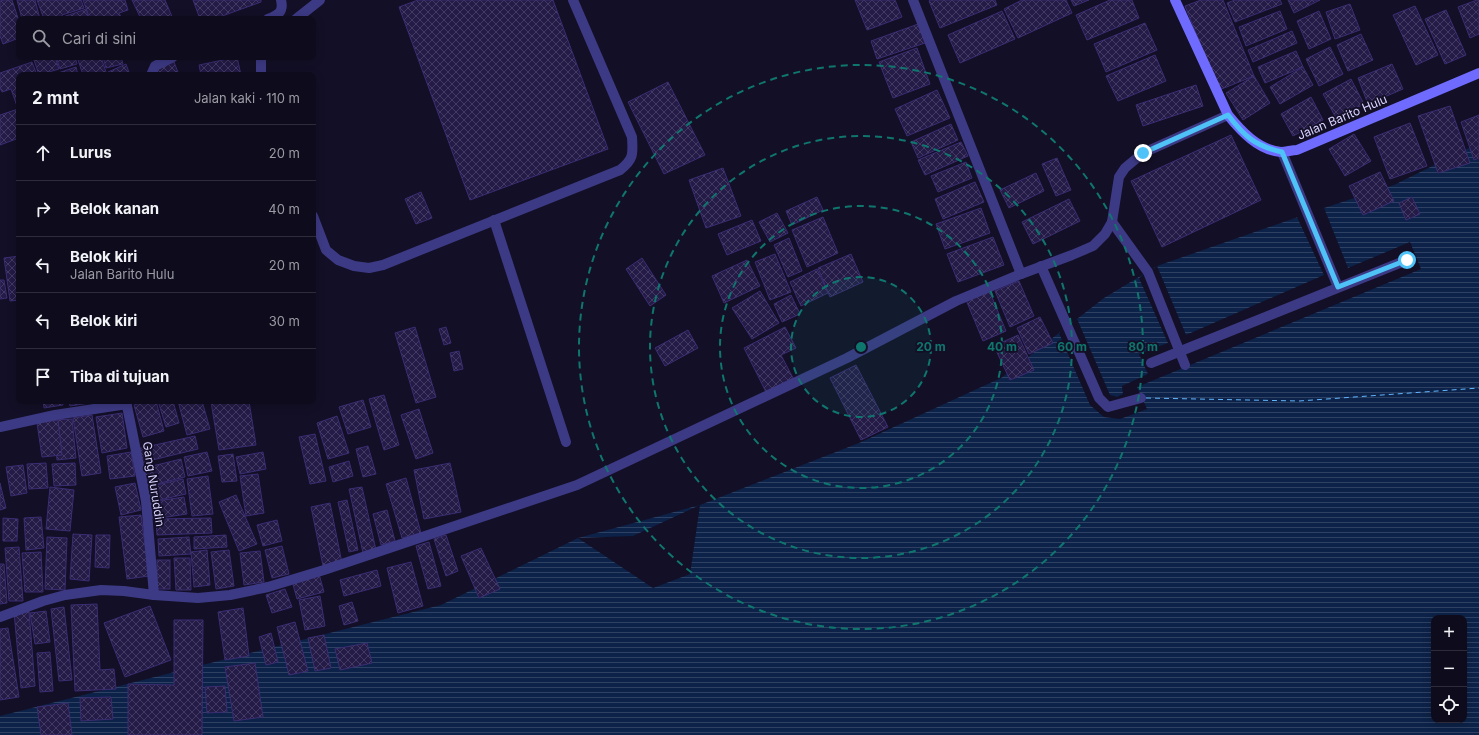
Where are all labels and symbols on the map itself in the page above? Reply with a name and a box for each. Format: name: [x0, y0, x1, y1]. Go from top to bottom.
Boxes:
street label: Jalan Barito Hulu: [1295, 91, 1389, 143]
route end: [1134, 144, 1152, 162]
route start: [1398, 251, 1416, 269]
text: 20 m: [916, 339, 946, 354]
text: 40 m: [987, 339, 1017, 354]
text: 60 m: [1057, 339, 1087, 354]
text: 80 m: [1128, 339, 1158, 354]
centre of rings: [854, 340, 868, 354]
street label: Gang Nuruddin: [140, 440, 168, 528]

